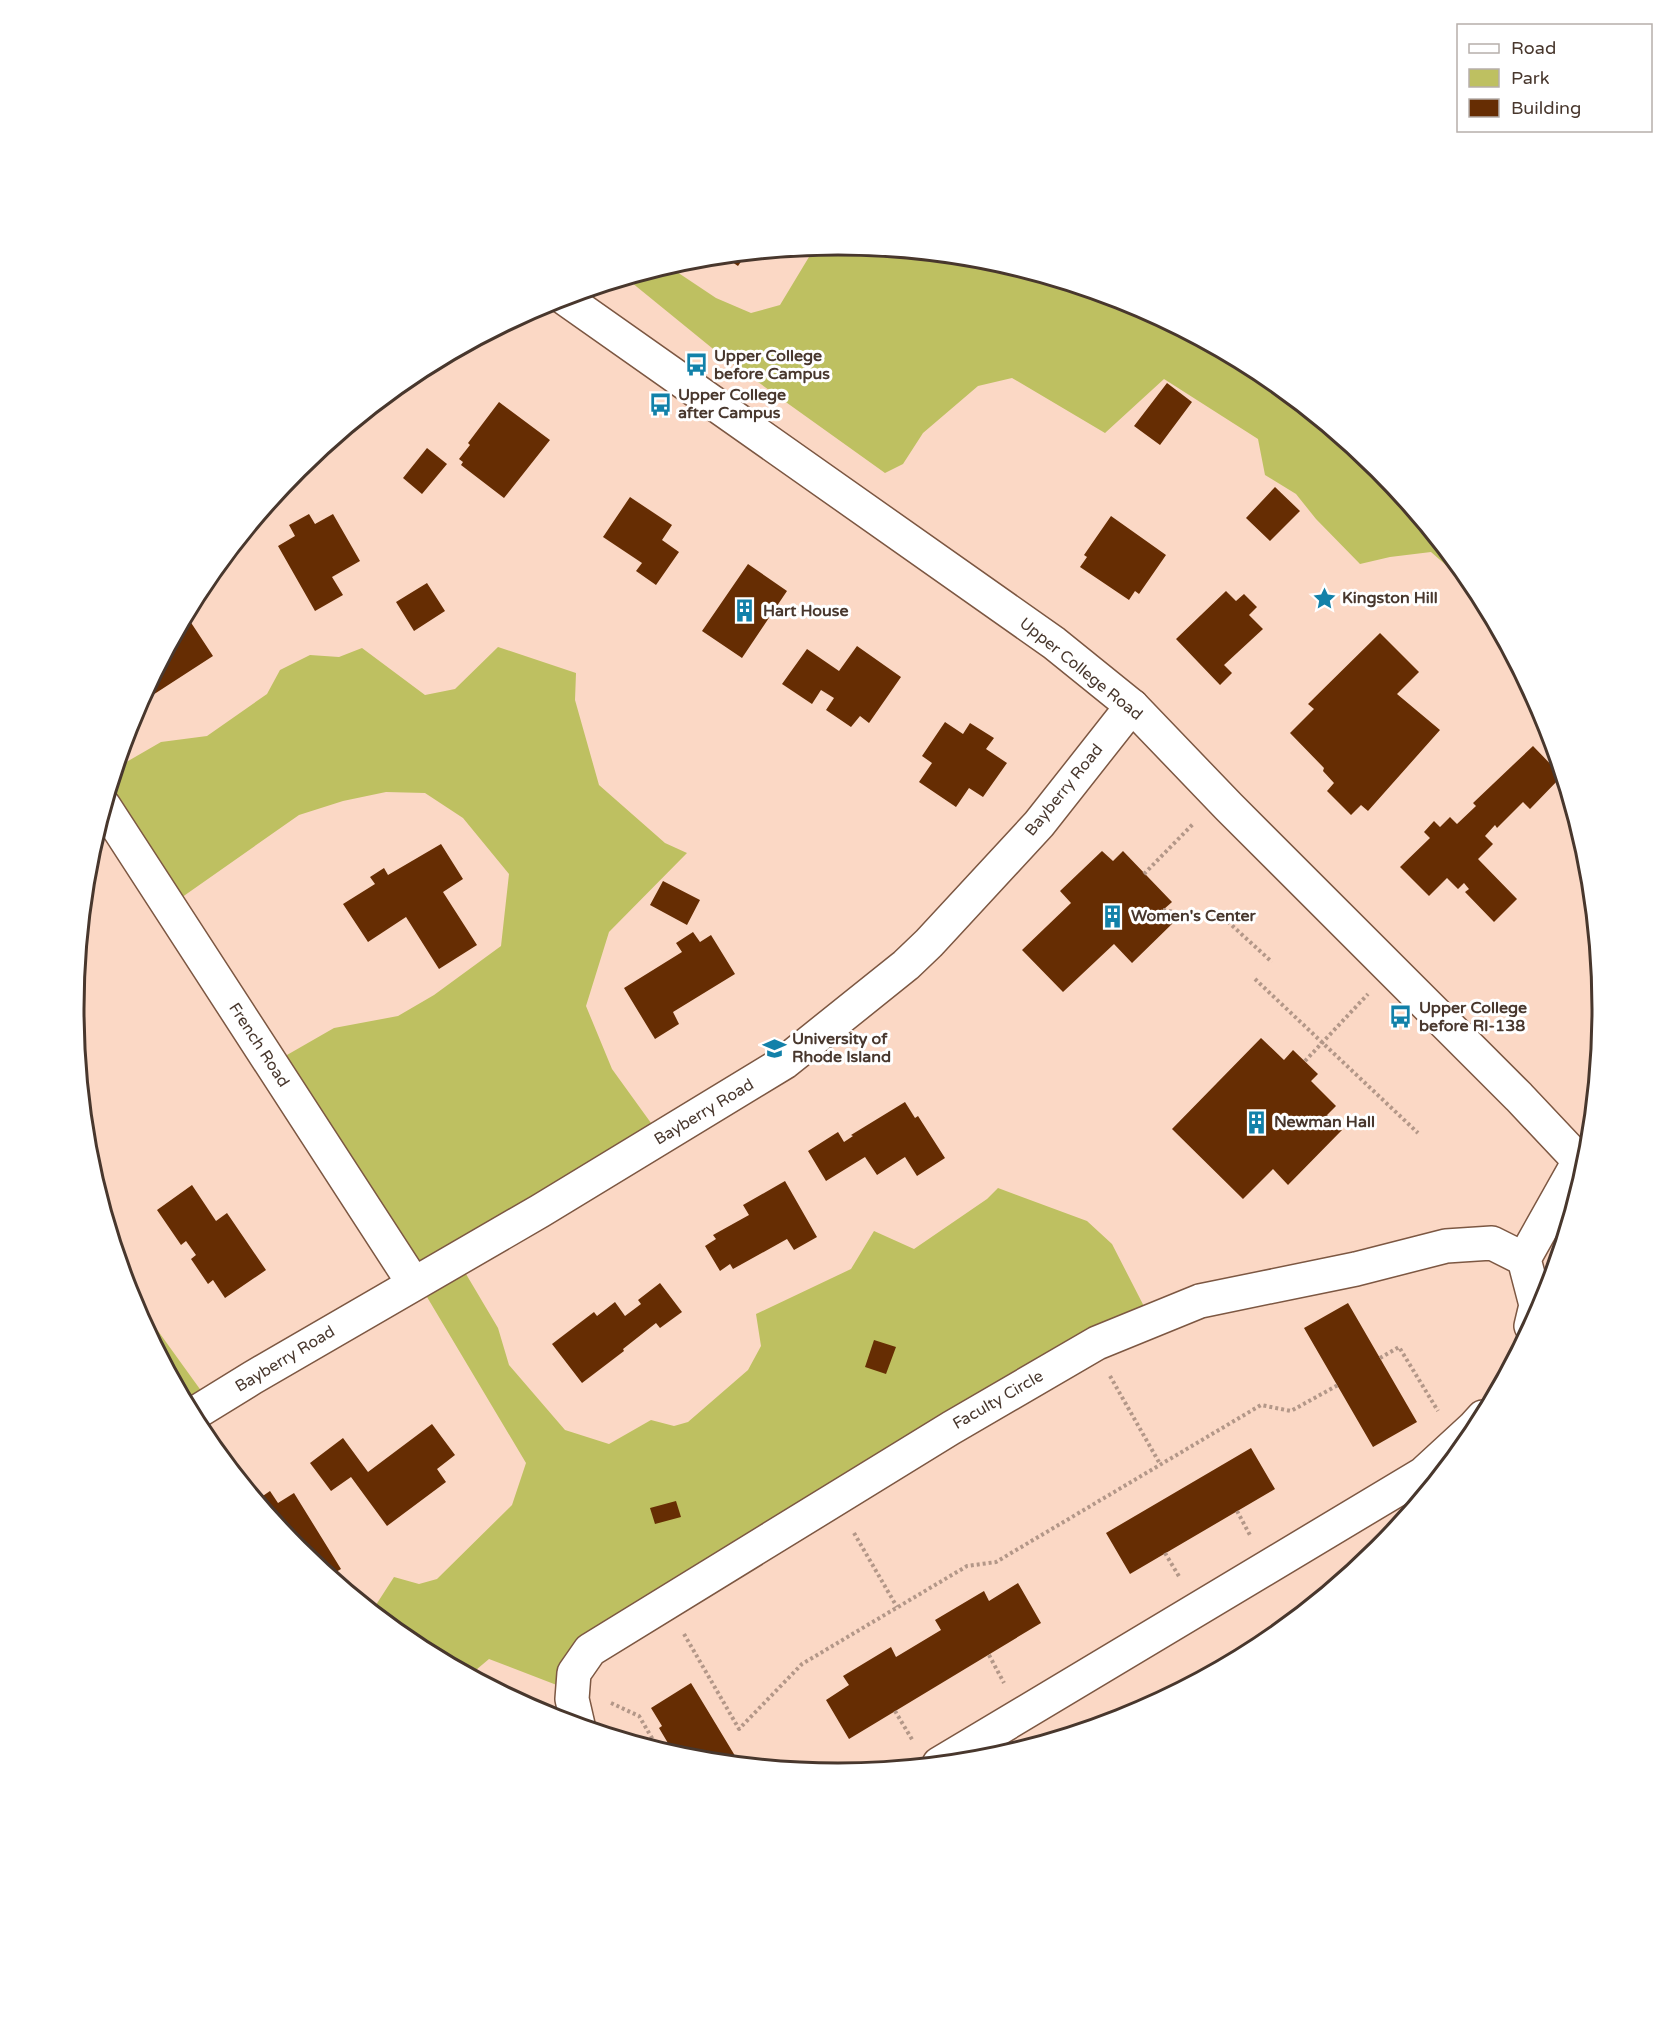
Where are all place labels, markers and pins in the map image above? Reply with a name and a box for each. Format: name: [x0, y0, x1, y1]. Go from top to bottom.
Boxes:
place label: Upper College before Campus: [714, 346, 830, 384]
bus stop icon: Upper College before Campus: [683, 352, 709, 378]
place label: Upper College after Campus: [678, 385, 786, 423]
bus stop icon: Upper College after Campus: [647, 391, 673, 417]
place icon: Kingston Hill: [1311, 585, 1337, 611]
place label: Kingston Hill: [1342, 588, 1438, 608]
building icon: Hart House: [732, 598, 758, 624]
place label: Hart House: [763, 601, 849, 621]
building icon: Women's Center: [1100, 903, 1126, 929]
place label: Women's Center: [1131, 906, 1257, 926]
place label: Upper College before RI-138: [1419, 998, 1527, 1036]
bus stop icon: Upper College before RI-138: [1388, 1004, 1414, 1030]
place label: University of Rhode Island: [792, 1029, 891, 1067]
school or university icon: University of Rhode Island: [761, 1035, 787, 1061]
building icon: Newman Hall: [1243, 1109, 1269, 1135]
place label: Newman Hall: [1274, 1112, 1375, 1132]

